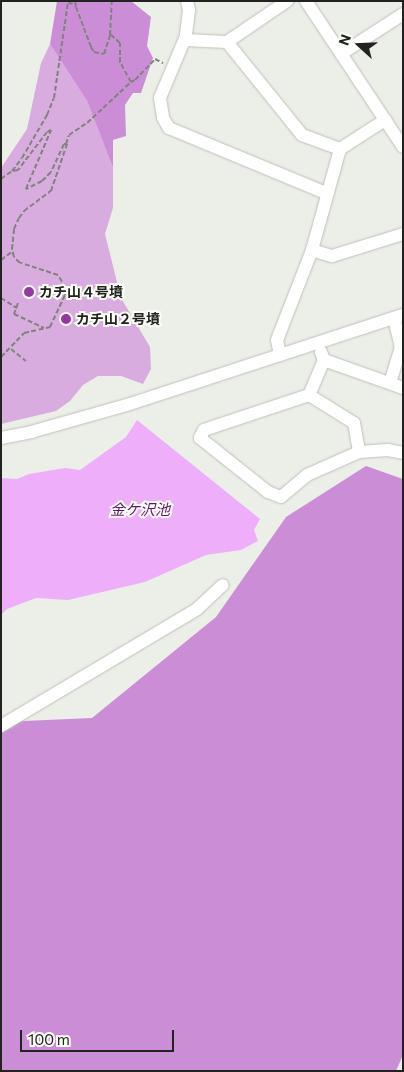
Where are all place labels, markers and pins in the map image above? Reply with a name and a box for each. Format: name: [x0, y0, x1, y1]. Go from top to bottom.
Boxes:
place label: カチ山４号墳: [39, 284, 123, 300]
marker: カチ山４号墳: [23, 286, 35, 298]
place label: カチ山２号墳: [76, 311, 160, 327]
marker: カチ山２号墳: [60, 313, 72, 325]

